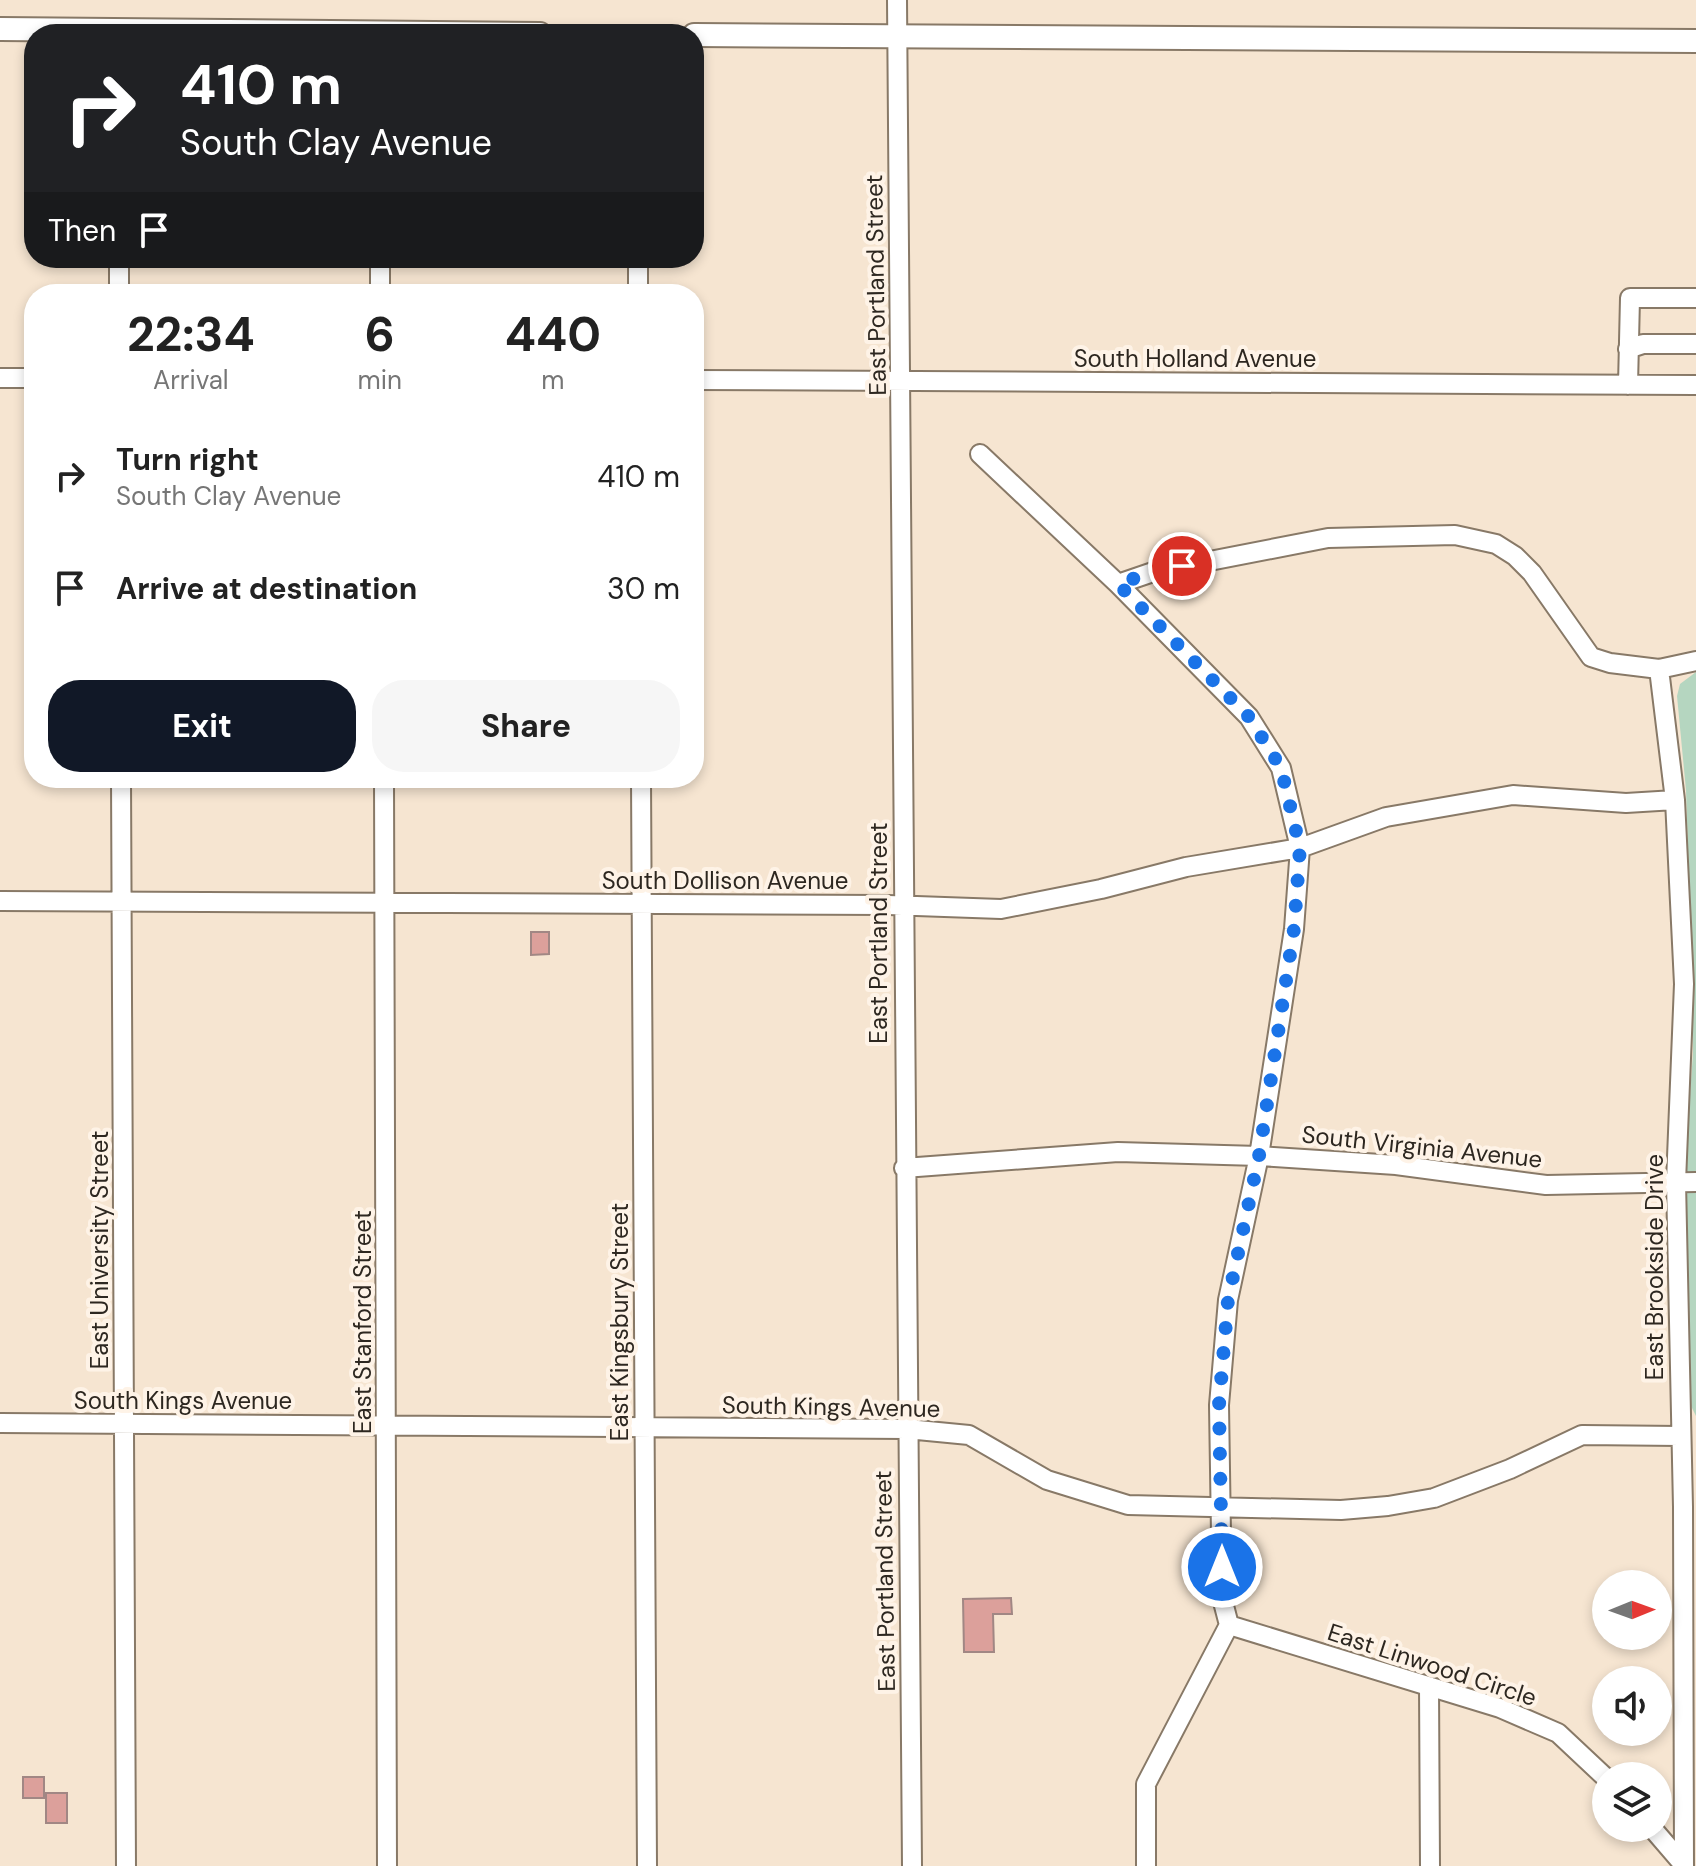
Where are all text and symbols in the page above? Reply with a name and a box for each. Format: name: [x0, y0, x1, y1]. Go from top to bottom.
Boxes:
text: 410 m: [180, 48, 342, 121]
icon: right: [48, 56, 152, 160]
text: South Clay Avenue: [180, 119, 492, 166]
street label: East Portland Street: [858, 174, 893, 396]
icon: arrive: [132, 208, 176, 252]
text: Then: [48, 211, 116, 250]
text: 22:34: [127, 303, 255, 366]
text: 6: [365, 303, 395, 366]
text: 440: [505, 303, 601, 366]
street label: South Holland Avenue: [1074, 343, 1316, 374]
text: Arrival: [153, 363, 229, 397]
text: min: [358, 363, 402, 397]
text: m: [541, 363, 565, 397]
text: Turn right: [116, 440, 259, 479]
icon: right: [48, 454, 92, 498]
text: 410 m: [597, 457, 680, 496]
text: South Clay Avenue: [116, 479, 341, 513]
pin: [1148, 532, 1216, 600]
icon: arrive: [1160, 544, 1204, 588]
icon: arrive: [48, 566, 92, 610]
text: Arrive at destination: [116, 569, 417, 608]
text: 30 m: [607, 569, 680, 608]
button: Exit: [48, 680, 356, 772]
button: Share: [372, 680, 680, 772]
street label: East Portland Street: [863, 822, 894, 1044]
street label: South Dollison Avenue: [602, 865, 848, 896]
street label: South Virginia Avenue: [1300, 1118, 1544, 1175]
street label: East University Street: [84, 1131, 115, 1369]
street label: East Brookside Drive: [1639, 1154, 1670, 1380]
street label: East Kingsbury Street: [604, 1203, 635, 1441]
street label: East Stanford Street: [347, 1210, 378, 1434]
street label: South Kings Avenue: [74, 1385, 292, 1416]
street label: South Kings Avenue: [722, 1389, 940, 1424]
street label: East Portland Street: [867, 1470, 902, 1692]
position arrow: [1180, 1525, 1264, 1609]
north arrow: [1592, 1570, 1672, 1650]
map controls: [1592, 1570, 1672, 1842]
street label: East Linwood Circle: [1324, 1616, 1541, 1713]
button: sound: [1592, 1666, 1672, 1746]
button: layers: [1592, 1762, 1672, 1842]

